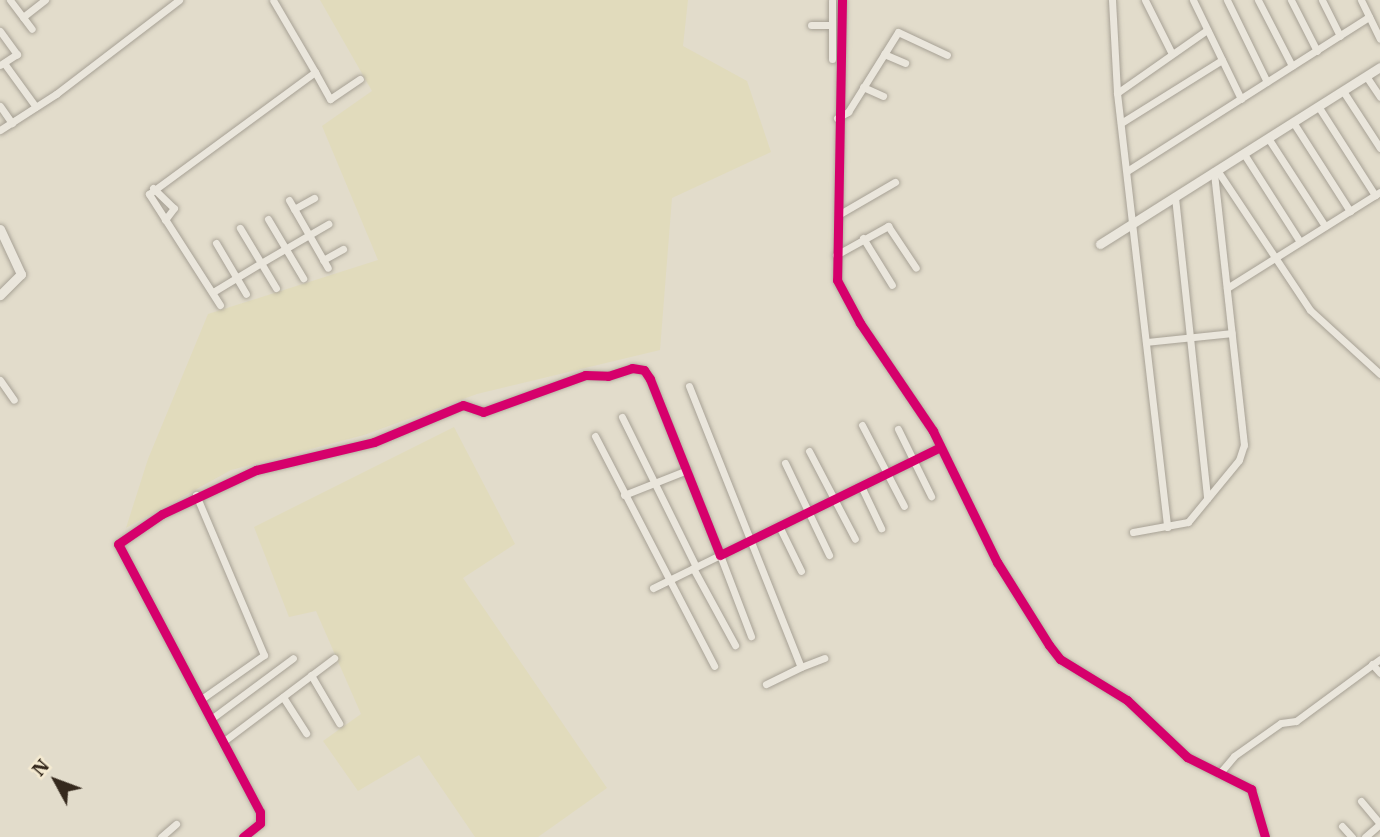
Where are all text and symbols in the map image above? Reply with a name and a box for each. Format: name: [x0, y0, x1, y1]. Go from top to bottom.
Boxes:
north arrow: [21, 746, 91, 816]
text: N: [26, 754, 54, 781]

